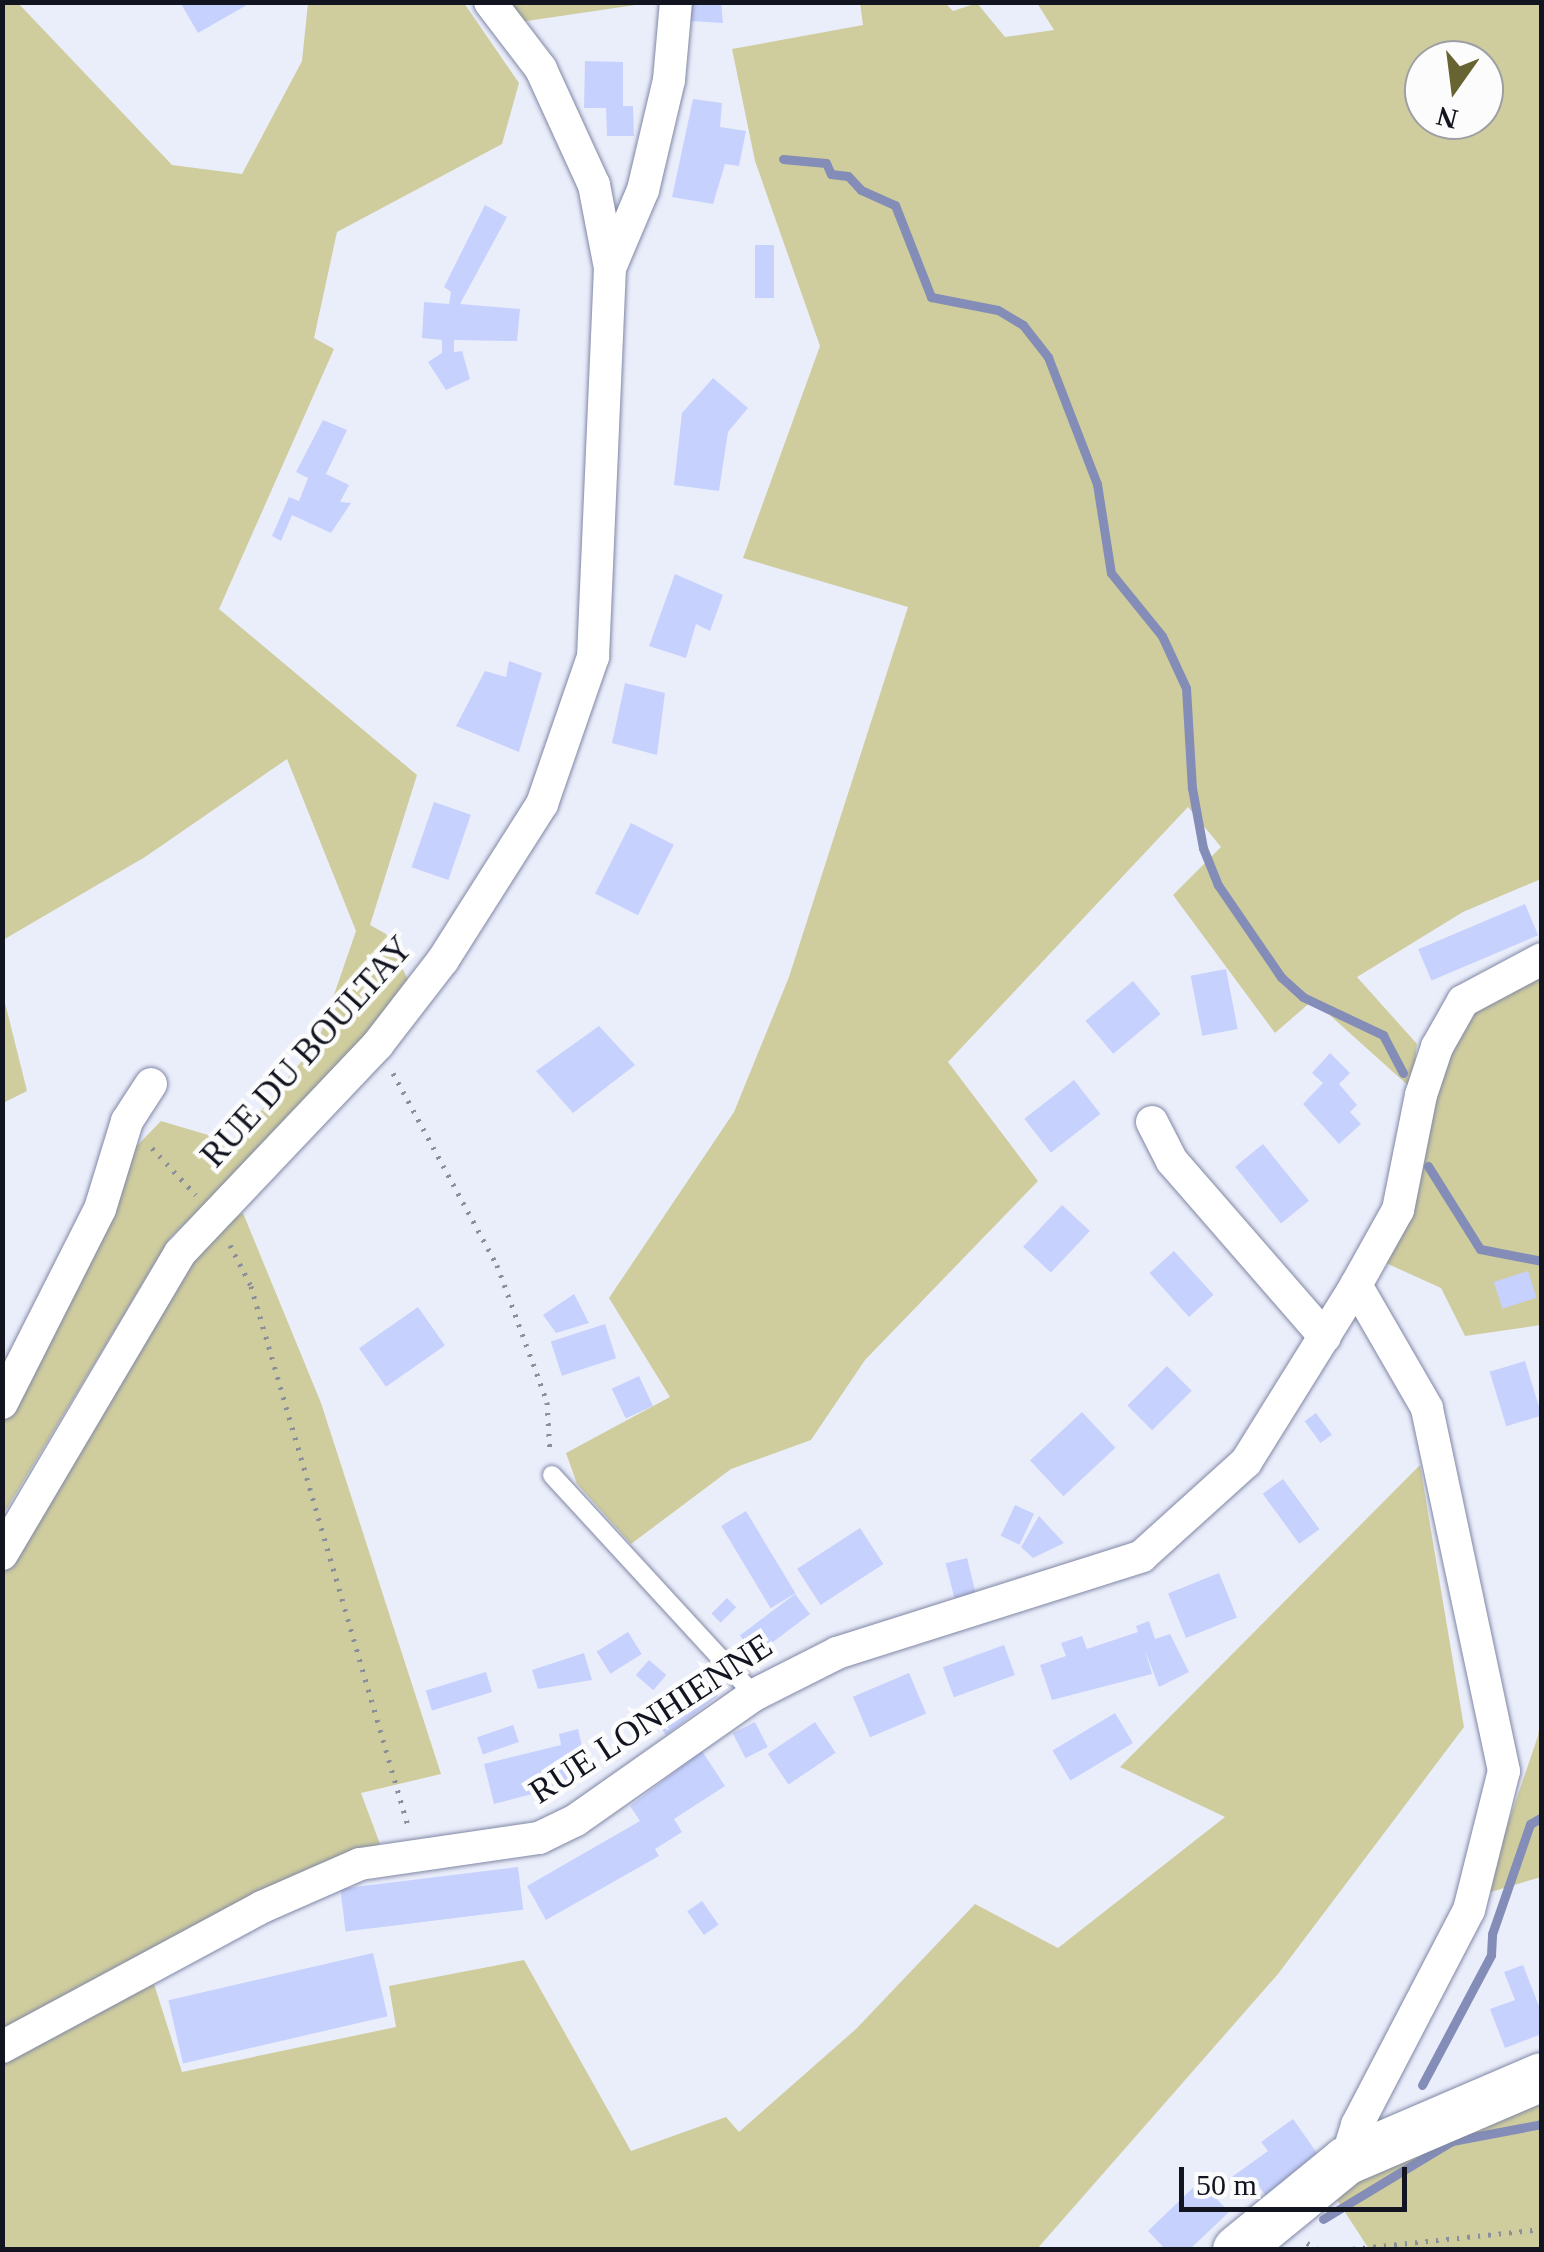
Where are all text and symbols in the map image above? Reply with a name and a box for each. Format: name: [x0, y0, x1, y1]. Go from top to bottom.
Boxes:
north arrow: [1404, 40, 1504, 140]
text: N: [1434, 100, 1461, 135]
street label: RUE DU BOULTAY: [192, 928, 422, 1176]
street label: RUE LONHIENNE: [522, 1625, 780, 1813]
scale bar: [1184, 2147, 1412, 2209]
text: 50 m: [1196, 2168, 1257, 2201]

